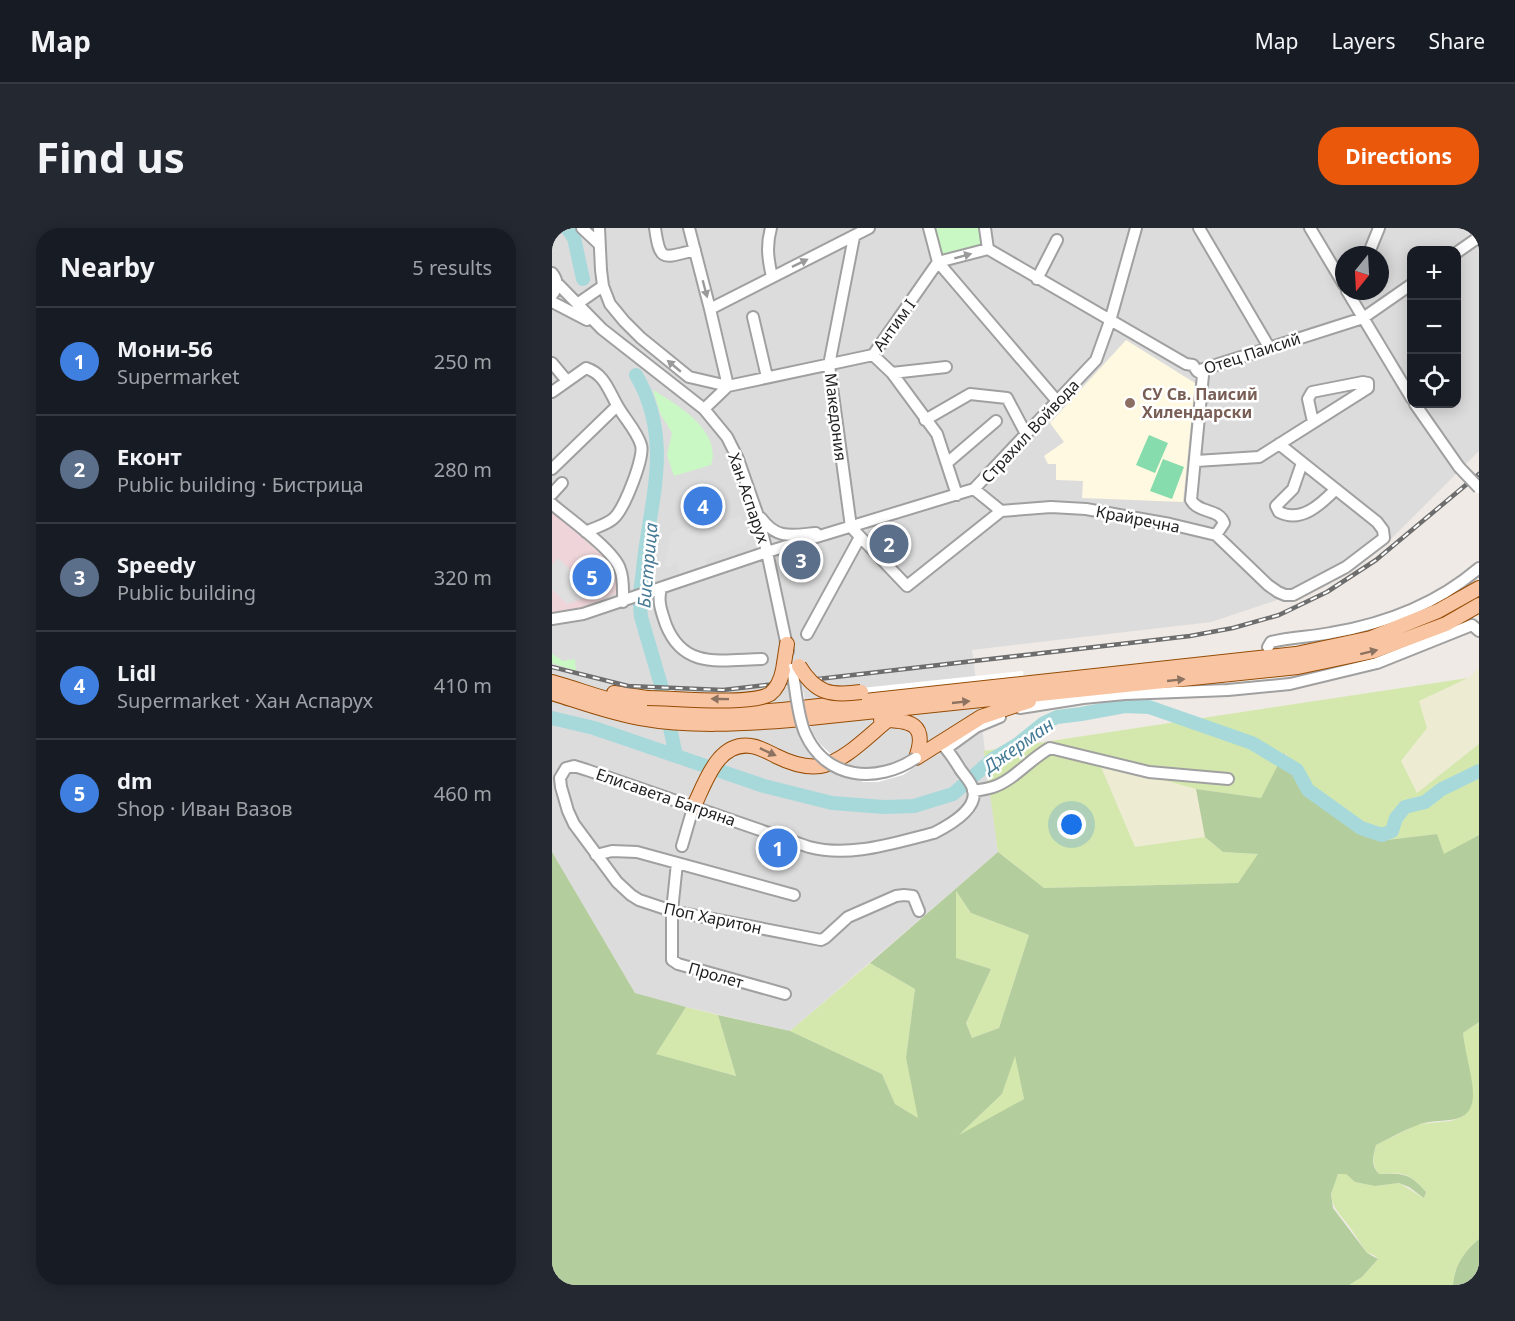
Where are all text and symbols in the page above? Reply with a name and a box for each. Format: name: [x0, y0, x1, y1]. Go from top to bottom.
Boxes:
text: Map: [30, 22, 91, 60]
text: Map: [1255, 27, 1299, 55]
text: Layers: [1332, 27, 1396, 55]
text: Share: [1429, 27, 1485, 55]
button: Directions: [1318, 127, 1479, 185]
text: Find us: [36, 128, 185, 185]
north arrow: [1335, 246, 1389, 300]
map controls: [1407, 246, 1461, 408]
button: +: [1407, 246, 1461, 300]
text: Nearby: [60, 249, 155, 285]
one-way arrow: [954, 250, 972, 260]
text: 5 results: [412, 254, 492, 281]
one-way arrow: [791, 259, 808, 268]
one-way arrow: [701, 280, 710, 298]
street label: Антим I: [868, 295, 920, 355]
button: −: [1407, 300, 1461, 354]
street label: Отец Паисий: [1201, 327, 1303, 379]
text: Мони-56: [117, 333, 213, 363]
text: 1: [74, 348, 85, 375]
text: 250 m: [434, 348, 492, 375]
button: locate: [1407, 354, 1461, 408]
one-way arrow: [667, 360, 682, 373]
text: Supermarket: [117, 363, 240, 390]
street label: Македония: [820, 372, 852, 462]
street label: Страхил Войвода: [976, 374, 1084, 488]
place label: СУ Св. Паисий Хилендарски: [1142, 383, 1258, 423]
marker: СУ Св. Паисий Хилендарски: [1123, 396, 1137, 410]
text: Еконт: [117, 441, 182, 471]
street label: Хан Аспарух: [723, 450, 775, 547]
text: 2: [74, 456, 85, 483]
text: 280 m: [434, 456, 492, 483]
text: Public building · Бистрица: [117, 471, 364, 498]
pin: 4: [684, 484, 722, 528]
street label: Крайречна: [1094, 500, 1182, 538]
water label: Бистрица: [631, 521, 663, 609]
pin: 2: [870, 522, 908, 566]
pin: 3: [782, 538, 820, 582]
text: Speedy: [117, 549, 196, 579]
pin: 5: [572, 554, 612, 600]
text: 3: [74, 564, 85, 591]
text: 320 m: [434, 564, 492, 591]
text: Public building: [117, 579, 256, 606]
one-way arrow: [1360, 646, 1378, 656]
text: Lidl: [117, 657, 156, 687]
text: 4: [74, 672, 85, 699]
text: 410 m: [434, 672, 492, 699]
one-way arrow: [1167, 675, 1186, 685]
text: Supermarket · Хан Аспарух: [117, 687, 373, 714]
one-way arrow: [710, 695, 729, 704]
one-way arrow: [952, 697, 971, 707]
water label: Джерман: [976, 712, 1058, 779]
one-way arrow: [759, 748, 776, 757]
street label: Елисавета Багряна: [593, 763, 739, 831]
text: dm: [117, 765, 152, 795]
text: 5: [74, 780, 85, 807]
text: 460 m: [434, 780, 492, 807]
text: Shop · Иван Вазов: [117, 795, 293, 822]
your location: [1057, 810, 1086, 839]
pin: 1: [758, 826, 798, 870]
street label: Поп Харитон: [662, 897, 764, 939]
street label: Пролет: [686, 957, 747, 994]

